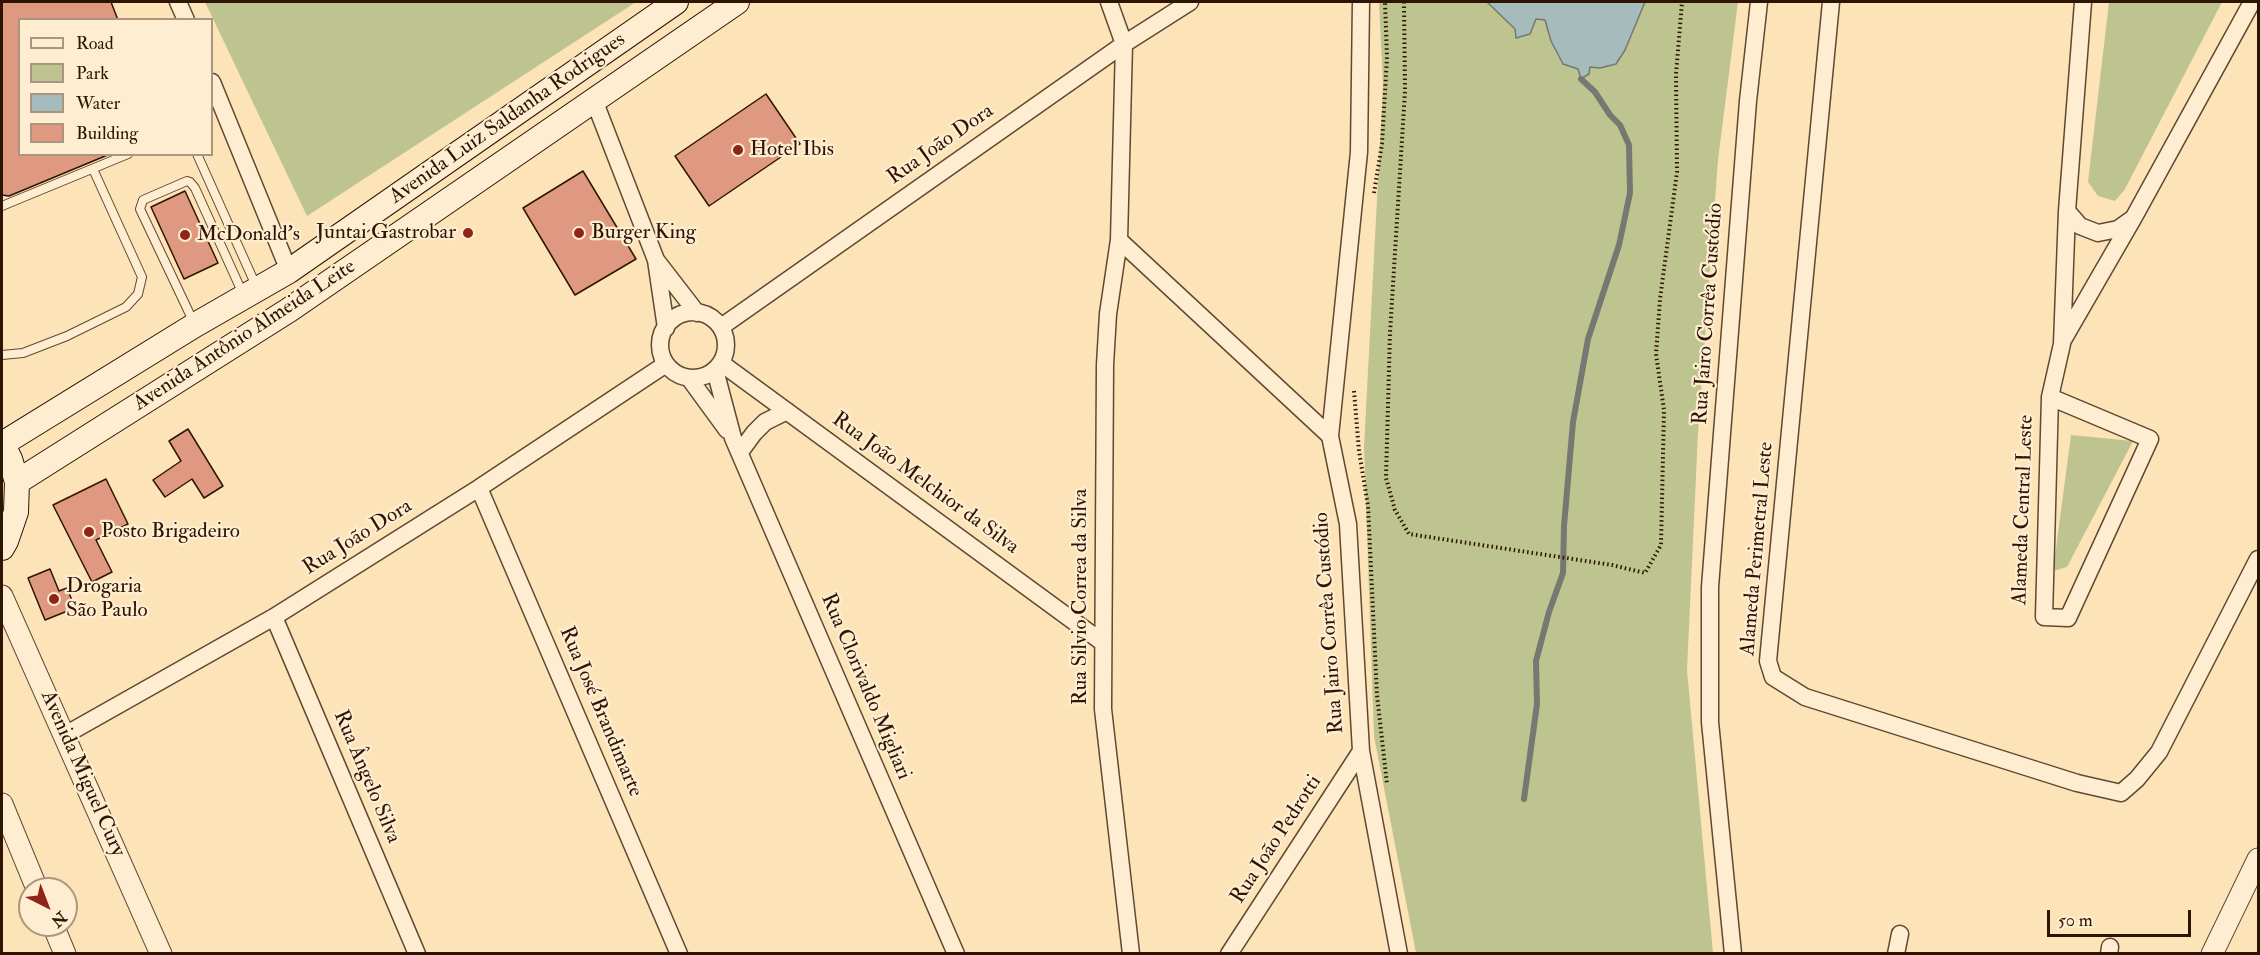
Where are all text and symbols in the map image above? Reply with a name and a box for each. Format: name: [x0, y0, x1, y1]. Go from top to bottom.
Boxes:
legend: [18, 18, 213, 156]
street label: Avenida Luiz Saldanha Rodrigues: [385, 28, 631, 210]
text: Road: [76, 32, 114, 55]
text: Park: [76, 62, 109, 85]
text: Water: [76, 92, 120, 115]
street label: Rua João Dora: [883, 99, 999, 191]
text: Building: [76, 122, 138, 145]
place label: Hotel Ibis: [750, 137, 834, 163]
marker: Hotel Ibis: [731, 143, 745, 157]
street label: Rua Jairo Corrêa Custódio: [1689, 202, 1729, 426]
place label: Juntai Gastrobar: [316, 220, 456, 246]
place label: Burger King: [591, 220, 696, 246]
place label: McDonald's: [197, 222, 300, 248]
marker: Juntai Gastrobar: [461, 226, 475, 240]
marker: Burger King: [572, 226, 586, 240]
marker: McDonald's: [178, 228, 192, 242]
street label: Avenida Antônio Almeida Leite: [129, 255, 361, 417]
street label: Rua João Melchior da Silva: [827, 408, 1023, 560]
street label: Alameda Central Leste: [2008, 414, 2040, 606]
street label: Alameda Perimetral Leste: [1736, 441, 1780, 657]
street label: Rua Silvio Correa da Silva: [1068, 489, 1094, 705]
street label: Rua João Dora: [299, 495, 417, 581]
street label: Rua Jairo Corrêa Custódio: [1310, 511, 1350, 735]
place label: Posto Brigadeiro: [101, 519, 240, 545]
marker: Posto Brigadeiro: [82, 525, 96, 539]
place label: Drogaria São Paulo: [66, 574, 148, 624]
street label: Rua Clorivaldo Migliari: [814, 590, 916, 784]
marker: Drogaria São Paulo: [47, 592, 61, 606]
street label: Rua José Brandimarte: [553, 623, 647, 801]
street label: Avenida Miguel Cury: [34, 687, 130, 861]
street label: Rua Ângelo Silva: [327, 707, 405, 847]
street label: Rua João Pedrotti: [1226, 771, 1328, 909]
north arrow: [18, 877, 78, 937]
scale bar: [2050, 898, 2194, 936]
text: N: [47, 907, 71, 931]
text: 50 m: [2058, 909, 2093, 932]

